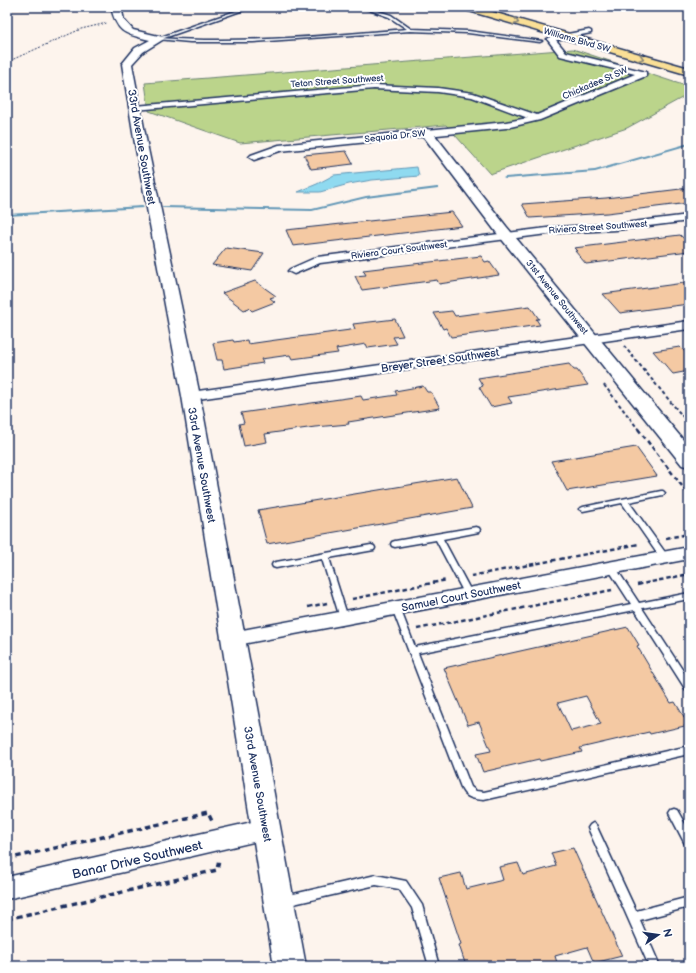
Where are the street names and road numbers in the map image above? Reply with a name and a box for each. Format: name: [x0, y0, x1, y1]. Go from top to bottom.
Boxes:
street label: Williams Blvd SW: [542, 26, 612, 55]
street label: Chickadee St SW: [561, 64, 630, 102]
street label: Teton Street Southwest: [290, 73, 384, 90]
street label: 33rd Avenue Southwest: [125, 88, 158, 207]
street label: Sequoia Dr SW: [364, 128, 427, 145]
street label: Riviera Street Southwest: [548, 219, 648, 236]
street label: Riviera Court Southwest: [350, 239, 448, 262]
street label: 31st Avenue Southwest: [523, 258, 590, 337]
street label: Breyer Street Southwest: [380, 346, 501, 375]
street label: 33rd Avenue Southwest: [185, 406, 218, 525]
street label: Samuel Court Southwest: [400, 578, 522, 614]
street label: 33rd Avenue Southwest: [241, 725, 274, 844]
street label: Banar Drive Southwest: [71, 837, 204, 883]

